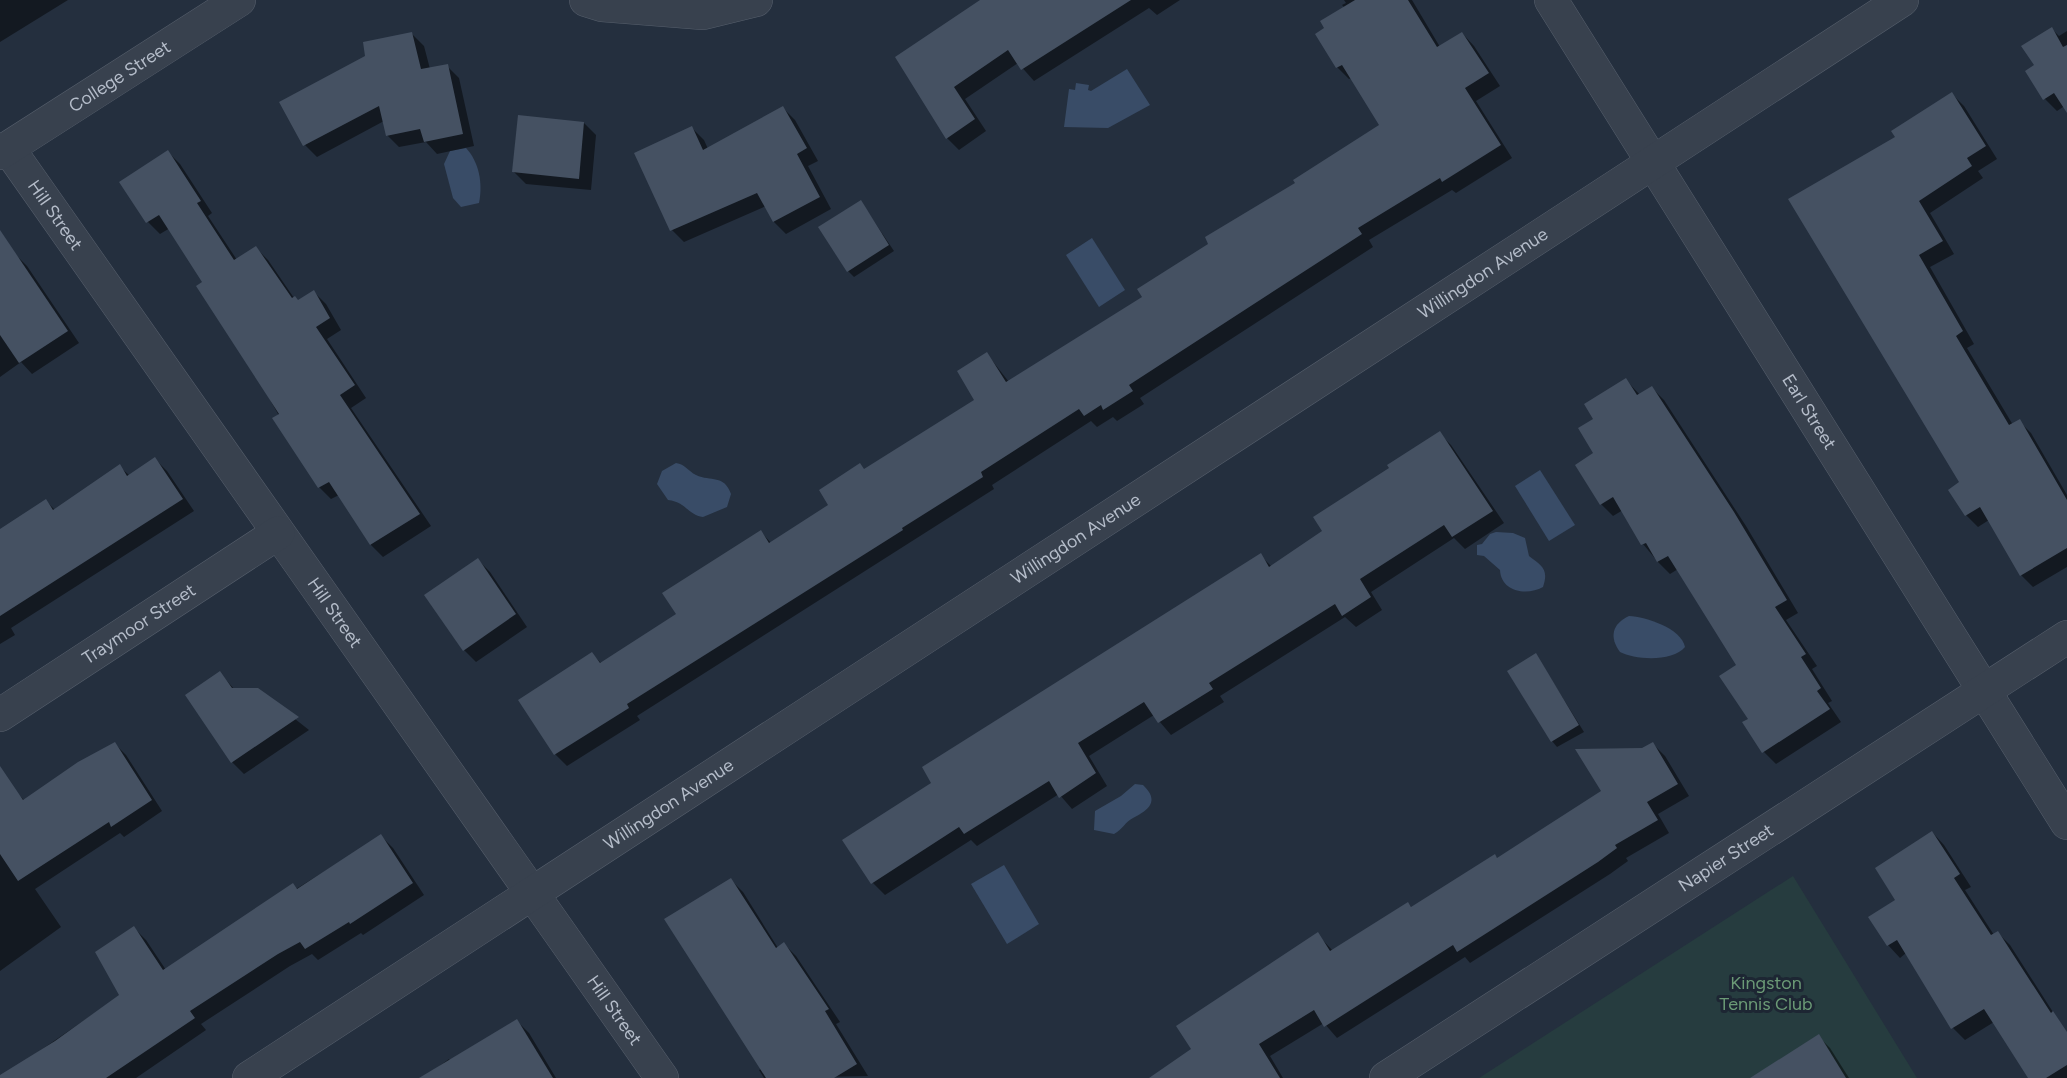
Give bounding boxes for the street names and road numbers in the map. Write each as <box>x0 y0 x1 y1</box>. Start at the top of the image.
street label: College Street <box>65 36 175 117</box>
street label: Hill Street <box>23 176 87 254</box>
street label: Willingdon Avenue <box>1414 223 1552 324</box>
street label: Earl Street <box>1777 370 1841 454</box>
street label: Willingdon Avenue <box>1007 488 1145 589</box>
street label: Hill Street <box>303 573 367 652</box>
street label: Traymoor Street <box>78 579 200 669</box>
street label: Willingdon Avenue <box>600 754 738 855</box>
street label: Napier Street <box>1674 819 1778 897</box>
street label: Hill Street <box>582 971 647 1050</box>

